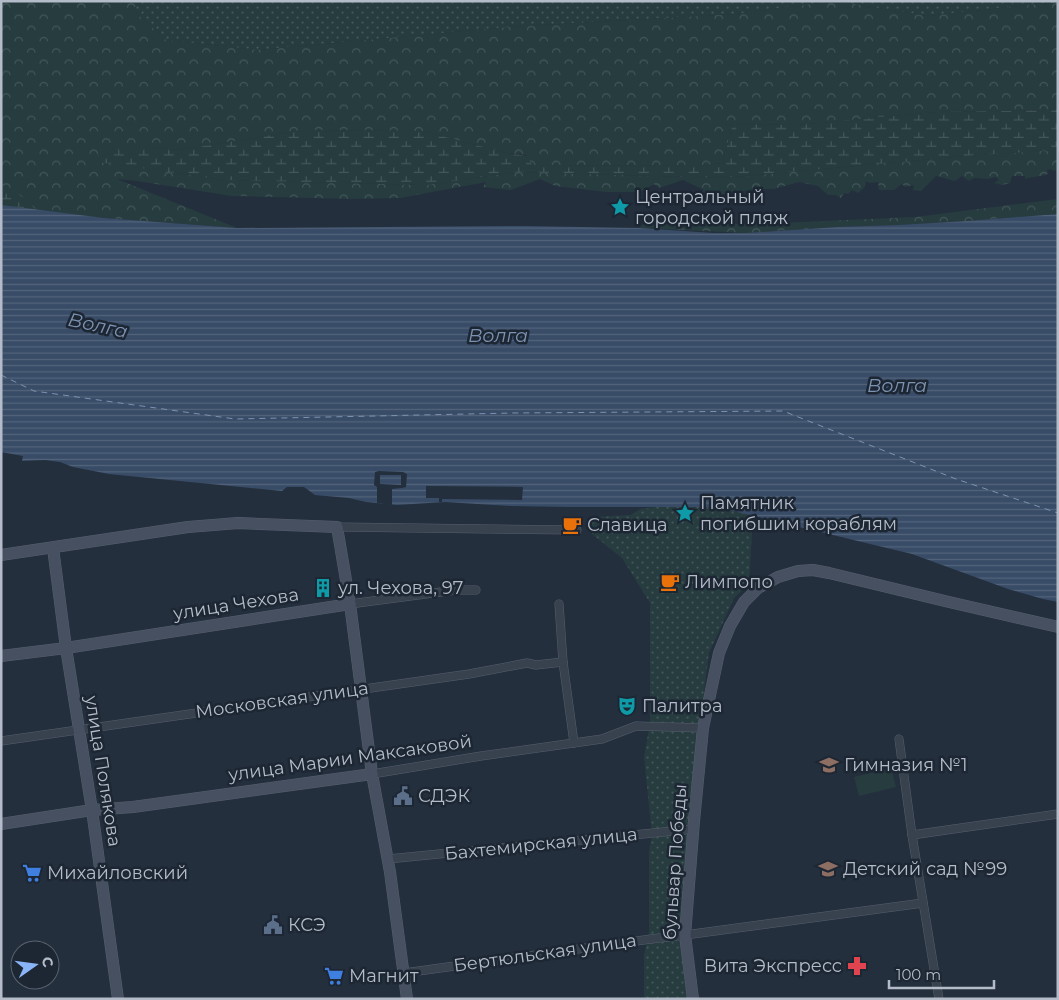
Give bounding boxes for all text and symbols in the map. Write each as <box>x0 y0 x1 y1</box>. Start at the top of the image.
place label: Центральный городской пляж <box>635 186 788 229</box>
place icon: Центральный городской пляж <box>609 196 631 218</box>
water label: Волга <box>66 308 130 343</box>
water label: Волга <box>468 324 528 347</box>
water label: Волга <box>867 374 927 397</box>
place label: Памятник погибшим кораблям <box>700 492 897 535</box>
place icon: Памятник погибшим кораблям <box>674 502 696 524</box>
cafe icon: Славица <box>561 514 583 536</box>
place label: Славица <box>587 514 667 536</box>
cafe icon: Лимпопо <box>659 571 681 593</box>
place label: Лимпопо <box>685 571 773 593</box>
building icon: ул. Чехова, 97 <box>312 577 334 599</box>
place label: ул. Чехова, 97 <box>337 577 463 599</box>
street label: улица Чехова <box>171 583 300 625</box>
street label: Московская улица <box>194 677 370 723</box>
street label: улица Полякова <box>80 693 126 848</box>
theatre icon: Палитра <box>616 695 638 717</box>
place label: Палитра <box>642 695 722 717</box>
street label: улица Марии Максаковой <box>226 730 473 786</box>
school or university icon: Гимназия №1 <box>818 754 840 776</box>
place label: Гимназия №1 <box>844 754 968 776</box>
street label: бульвар Победы <box>659 783 691 941</box>
public building icon: СДЭК <box>392 785 414 807</box>
place label: СДЭК <box>418 785 471 807</box>
street label: Бахтемирская улица <box>444 823 638 865</box>
school or university icon: Детский сад №99 <box>817 858 839 880</box>
place label: Детский сад №99 <box>843 858 1007 880</box>
supermarket icon: Михайловский <box>21 862 43 884</box>
place label: Михайловский <box>47 862 188 884</box>
public building icon: КСЭ <box>262 914 284 936</box>
place label: КСЭ <box>288 914 326 936</box>
street label: Бертюльская улица <box>452 929 638 977</box>
north arrow <box>10 940 60 990</box>
text: С <box>38 955 58 969</box>
place label: Вита Экспресс <box>704 955 842 977</box>
pharmacy icon: Вита Экспресс <box>846 955 868 977</box>
scale bar <box>889 958 994 990</box>
supermarket icon: Магнит <box>323 965 345 987</box>
place label: Магнит <box>349 965 419 987</box>
text: 100 m <box>896 965 941 984</box>

